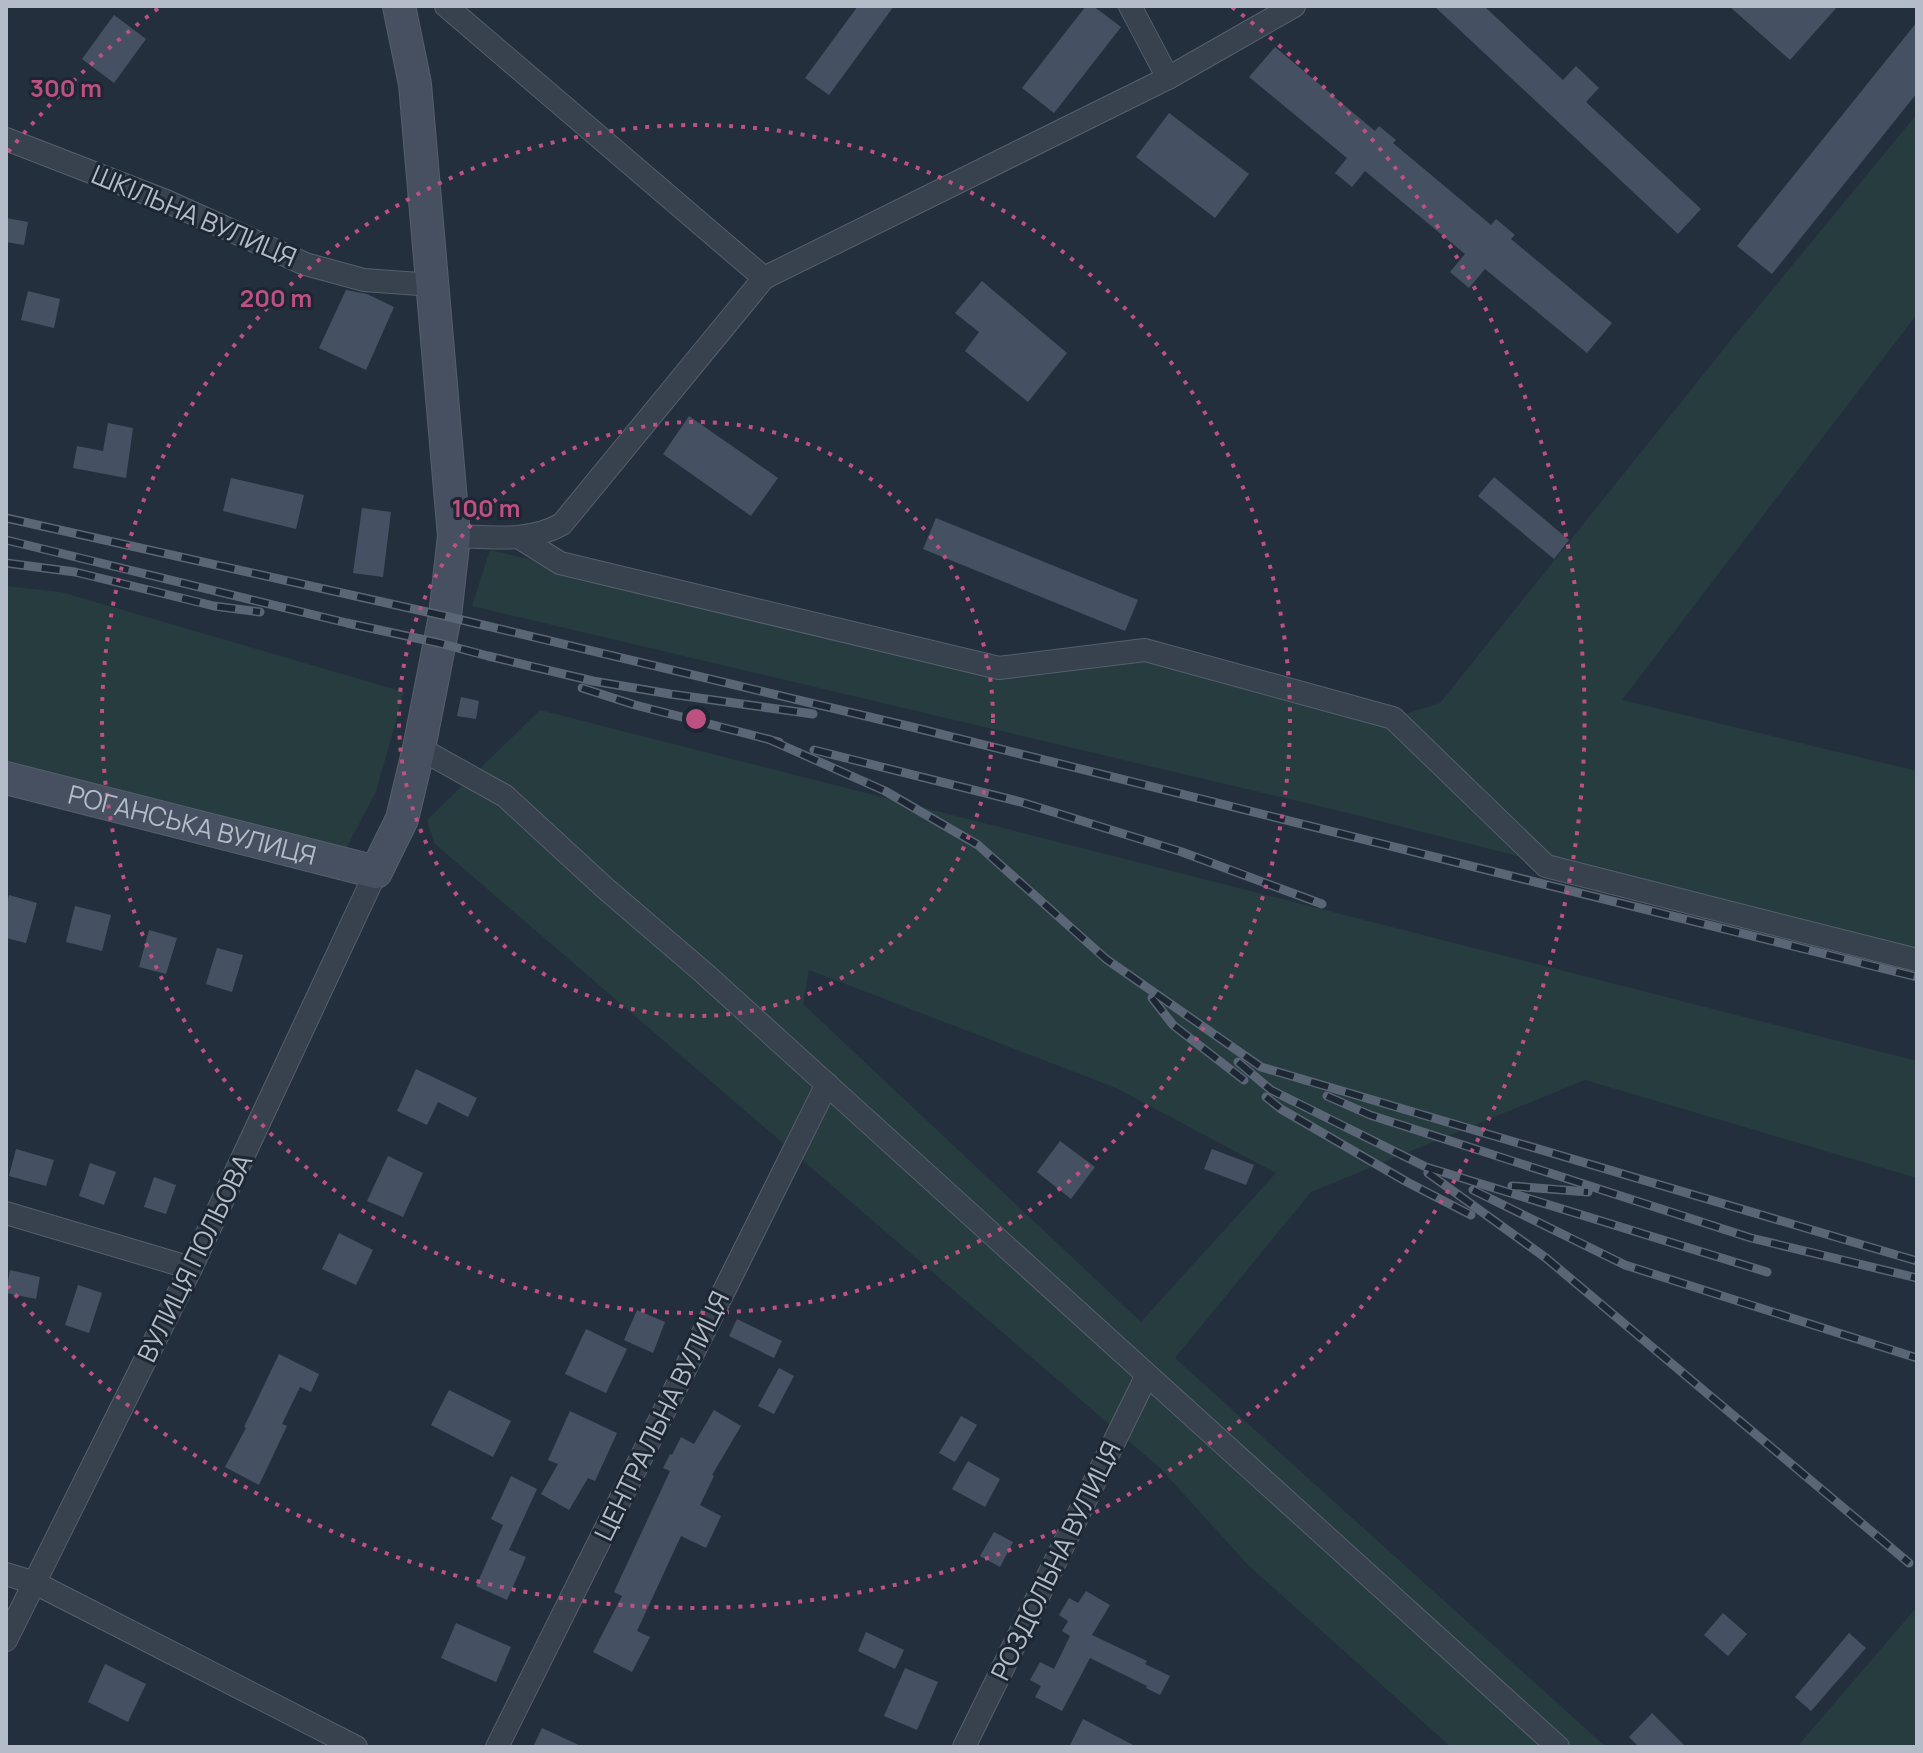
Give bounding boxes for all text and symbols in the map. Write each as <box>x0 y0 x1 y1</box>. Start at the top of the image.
text: 300 m <box>30 71 102 104</box>
street label: ШКІЛЬНА ВУЛИЦЯ <box>86 156 302 274</box>
text: 200 m <box>240 281 312 314</box>
text: 100 m <box>452 491 520 524</box>
centre of rings <box>682 705 710 733</box>
street label: РОГАНСЬКА ВУЛИЦЯ <box>65 776 320 873</box>
street label: ВУЛИЦЯ ПОЛЬОВА <box>128 1147 260 1368</box>
street label: ЦЕНТРАЛЬНА ВУЛИЦЯ <box>585 1285 737 1546</box>
street label: РОЗДОЛЬНА ВУЛИЦЯ <box>982 1435 1129 1686</box>

